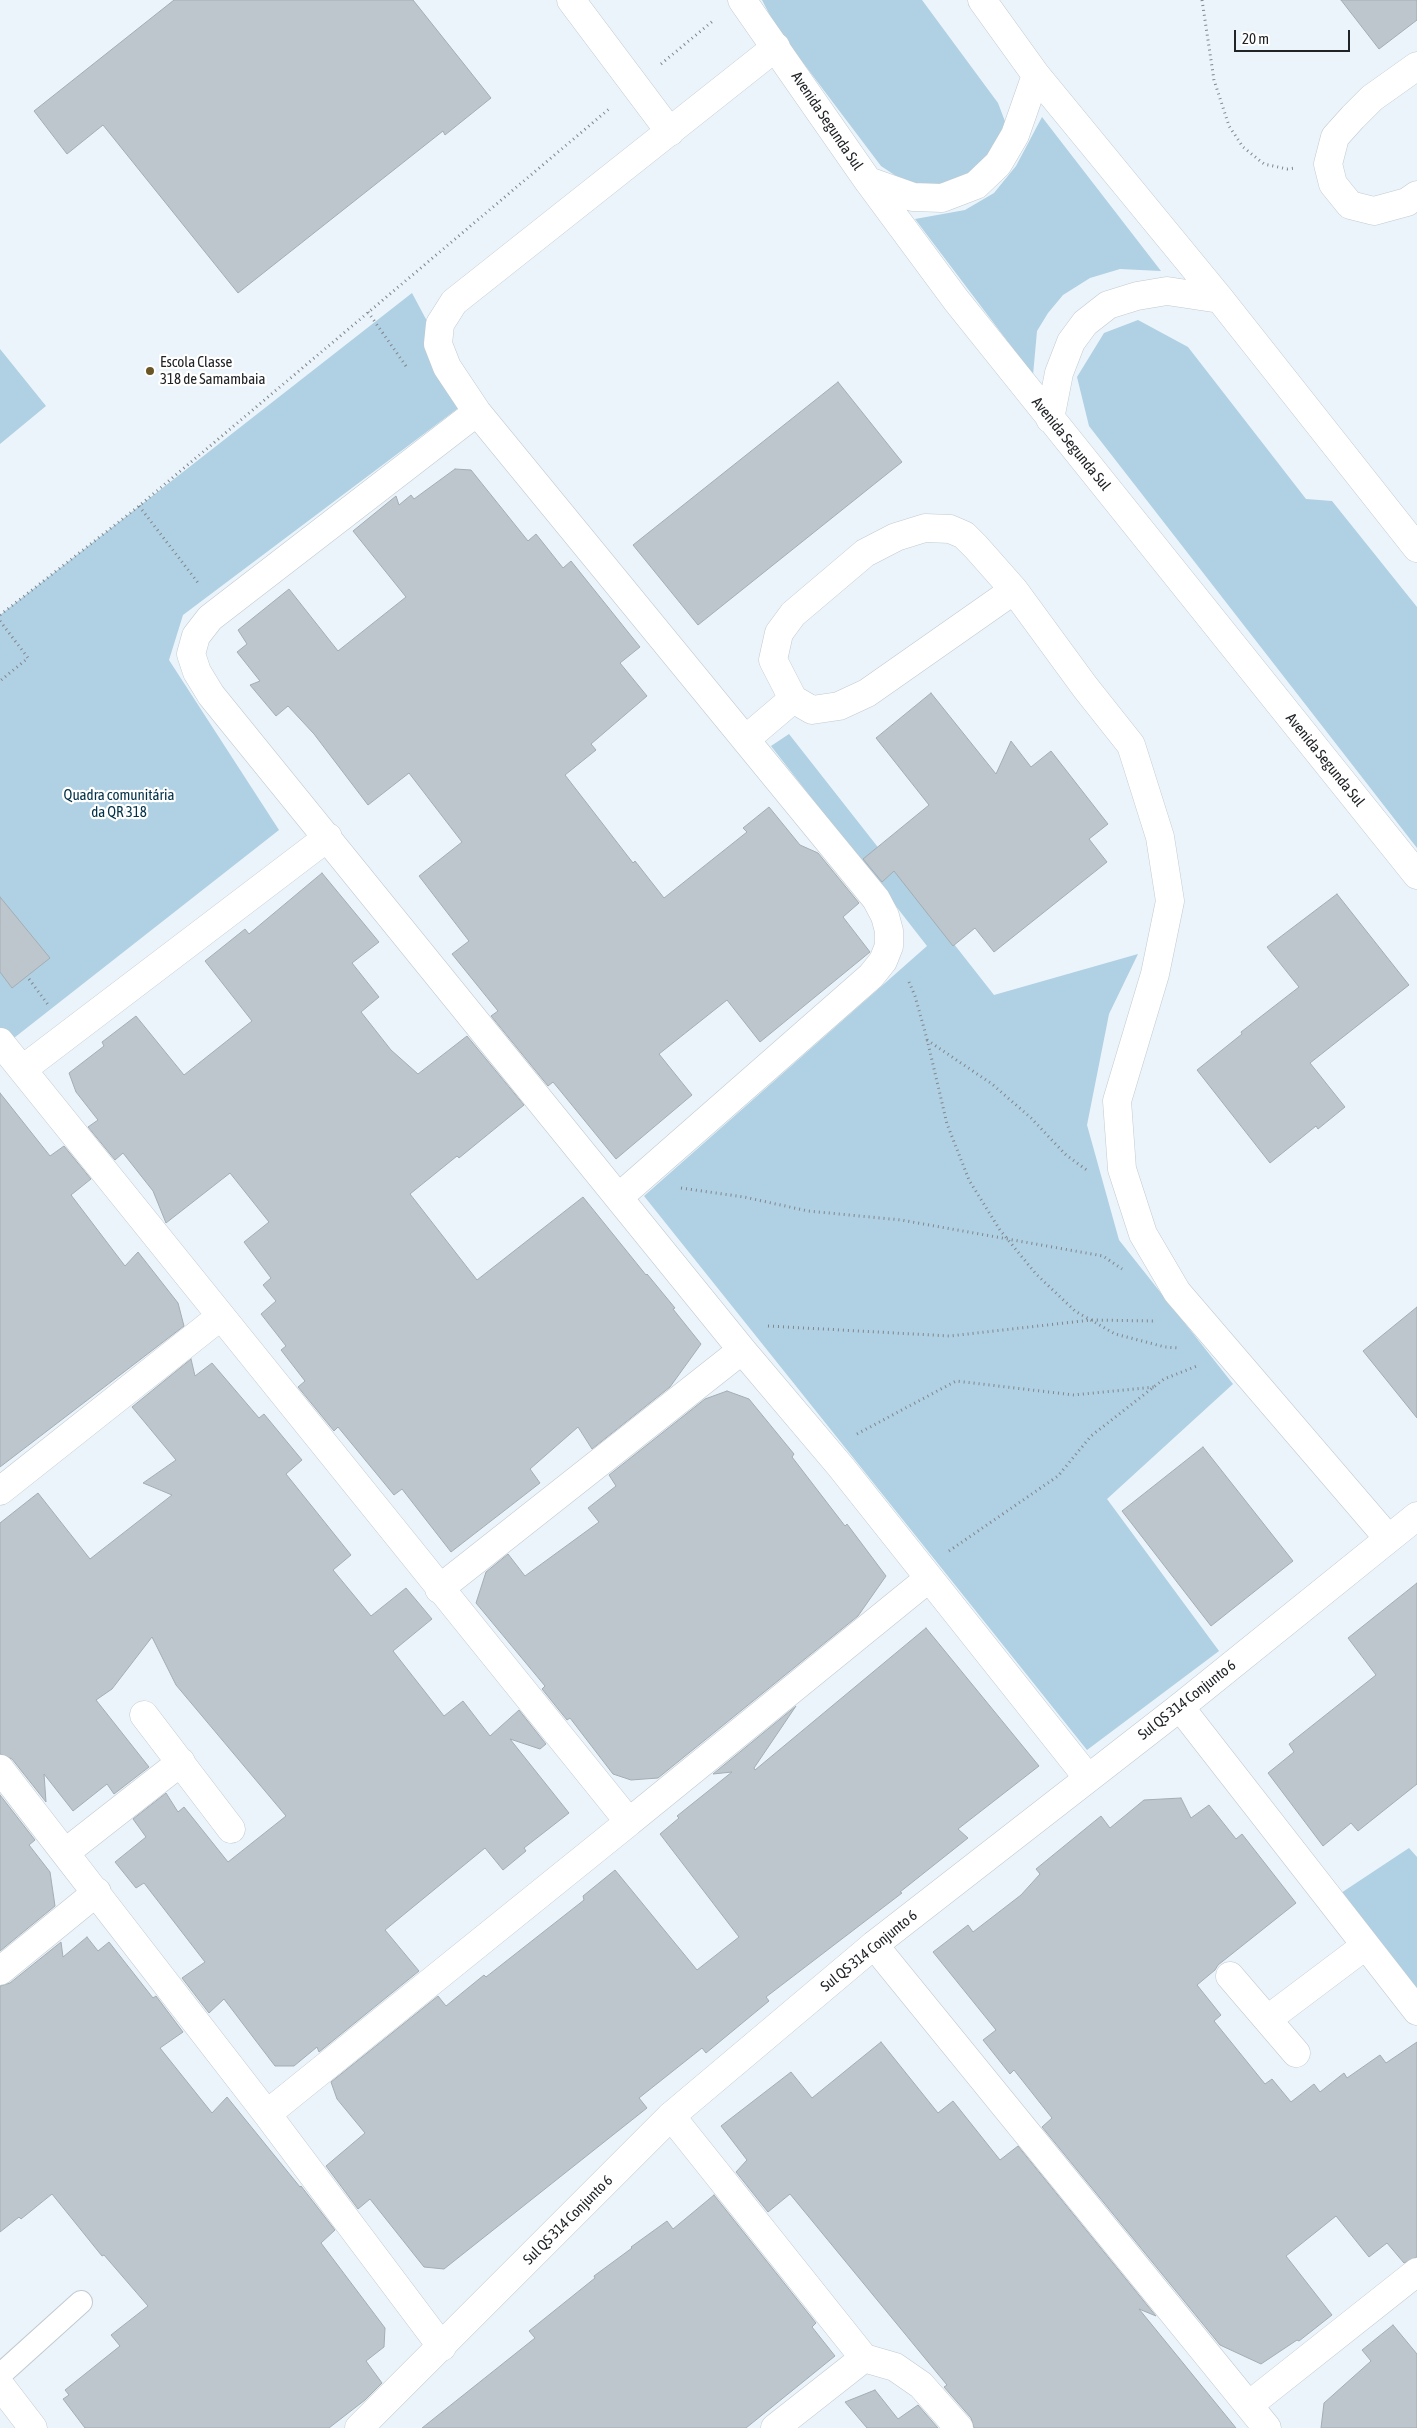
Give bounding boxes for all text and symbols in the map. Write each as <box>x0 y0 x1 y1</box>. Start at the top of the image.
scale bar <box>1237 20 1353 52</box>
text: 20 m <box>1242 30 1269 47</box>
street label: Avenida Segunda Sul <box>787 68 867 174</box>
place label: Escola Classe 318 de Samambaia <box>160 353 266 388</box>
marker: Escola Classe 318 de Samambaia <box>144 365 156 377</box>
street label: Avenida Segunda Sul <box>1028 394 1114 494</box>
street label: Avenida Segunda Sul <box>1282 710 1368 810</box>
park label: Quadra comunitária da QR 318 <box>64 786 174 821</box>
street label: Sul QS 314 Conjunto 6 <box>1134 1656 1240 1744</box>
street label: Sul QS 314 Conjunto 6 <box>817 1906 921 1996</box>
street label: Sul QS 314 Conjunto 6 <box>519 2171 617 2269</box>

